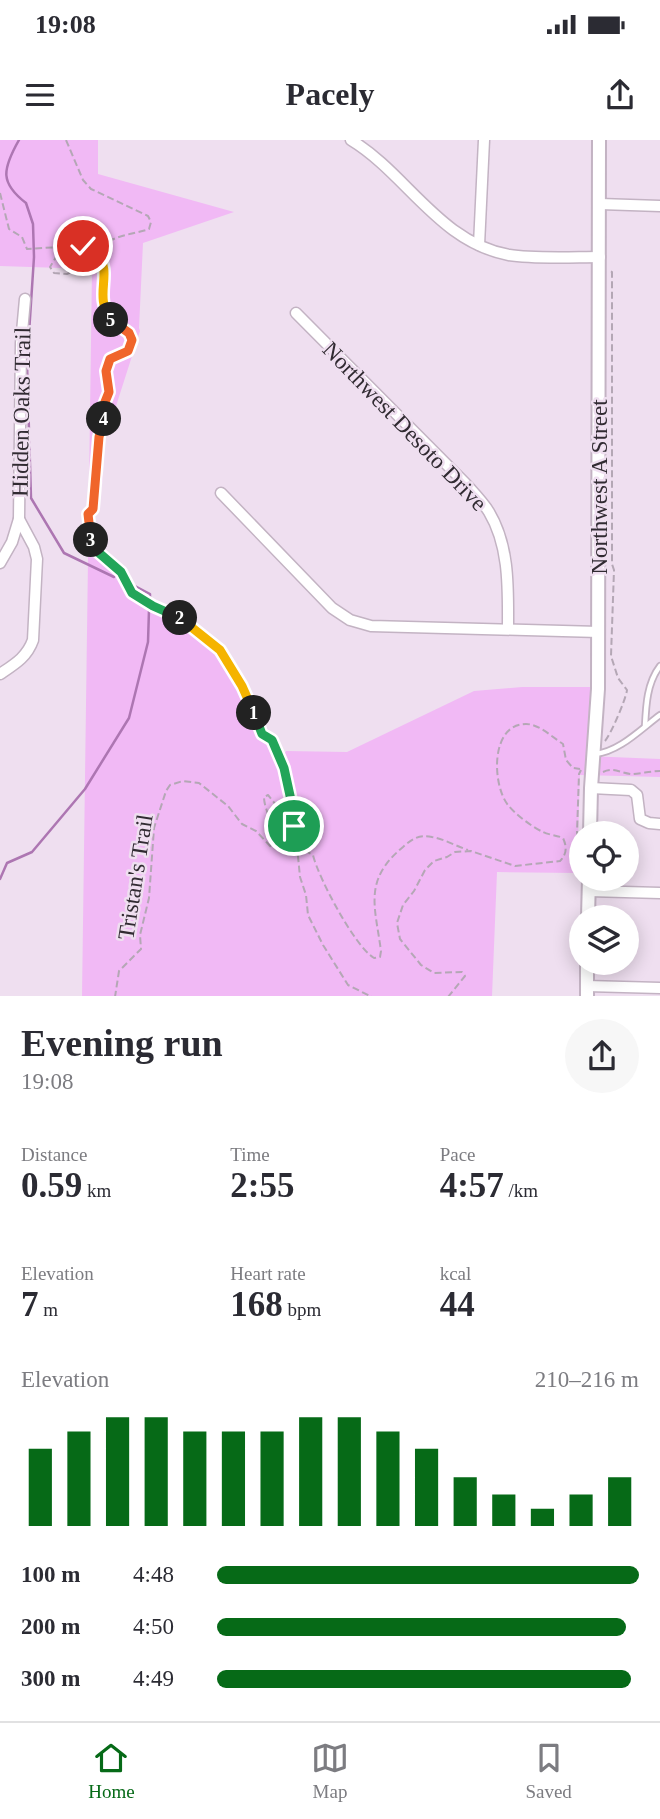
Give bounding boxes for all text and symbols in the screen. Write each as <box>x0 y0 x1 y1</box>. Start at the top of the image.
text: 19:08 <box>35 10 96 39</box>
icon: menu <box>21 76 59 114</box>
text: Pacely <box>286 76 374 112</box>
icon: share <box>601 76 639 114</box>
pin <box>53 216 113 276</box>
icon: check <box>64 227 102 265</box>
pin: 5 <box>94 302 128 338</box>
text: 5 <box>106 309 115 330</box>
street label: Hidden Oaks Trail <box>8 327 35 497</box>
street label: Northwest Desoto Drive <box>318 337 492 516</box>
street label: Northwest A Street <box>587 399 612 575</box>
pin: 4 <box>86 402 122 436</box>
text: 4 <box>99 408 108 429</box>
pin: 3 <box>74 522 108 558</box>
text: 3 <box>86 529 95 550</box>
pin: 2 <box>162 601 198 636</box>
text: 2 <box>175 607 184 628</box>
pin: 1 <box>236 696 272 730</box>
text: 1 <box>249 702 258 723</box>
pin <box>264 796 324 856</box>
icon: arrive <box>275 807 313 845</box>
street label: Tristan's Trail <box>113 813 158 942</box>
map controls <box>569 821 639 975</box>
button: locate <box>569 821 639 891</box>
button: layers <box>569 905 639 975</box>
button: share <box>565 1019 639 1093</box>
text: Evening run <box>21 1022 223 1064</box>
text: 19:08 <box>21 1069 73 1094</box>
text: Distance <box>21 1144 87 1165</box>
text: Time <box>230 1144 270 1165</box>
text: Pace <box>440 1144 476 1165</box>
text: 0.59 <box>21 1166 82 1205</box>
text: 2:55 <box>230 1166 294 1205</box>
text: 4:57 <box>440 1166 504 1205</box>
text: km <box>82 1180 111 1201</box>
text: /km <box>504 1180 538 1201</box>
text: Elevation <box>21 1263 94 1284</box>
text: Heart rate <box>230 1263 306 1284</box>
text: kcal <box>440 1263 471 1284</box>
text: 7 <box>21 1285 39 1324</box>
text: 168 <box>230 1285 283 1324</box>
text: 44 <box>440 1285 475 1324</box>
text: m <box>39 1299 58 1320</box>
text: bpm <box>283 1299 321 1320</box>
text: Elevation <box>21 1367 109 1392</box>
text: 210–216 m <box>535 1367 639 1392</box>
text: 100 m <box>21 1562 80 1587</box>
text: 4:48 <box>133 1562 174 1587</box>
text: 200 m <box>21 1614 80 1639</box>
text: 4:50 <box>133 1614 174 1639</box>
text: 300 m <box>21 1666 80 1691</box>
text: 4:49 <box>133 1666 174 1691</box>
tab: Home <box>88 1739 135 1803</box>
tab: Map <box>311 1739 349 1803</box>
tab: Saved <box>525 1739 572 1803</box>

